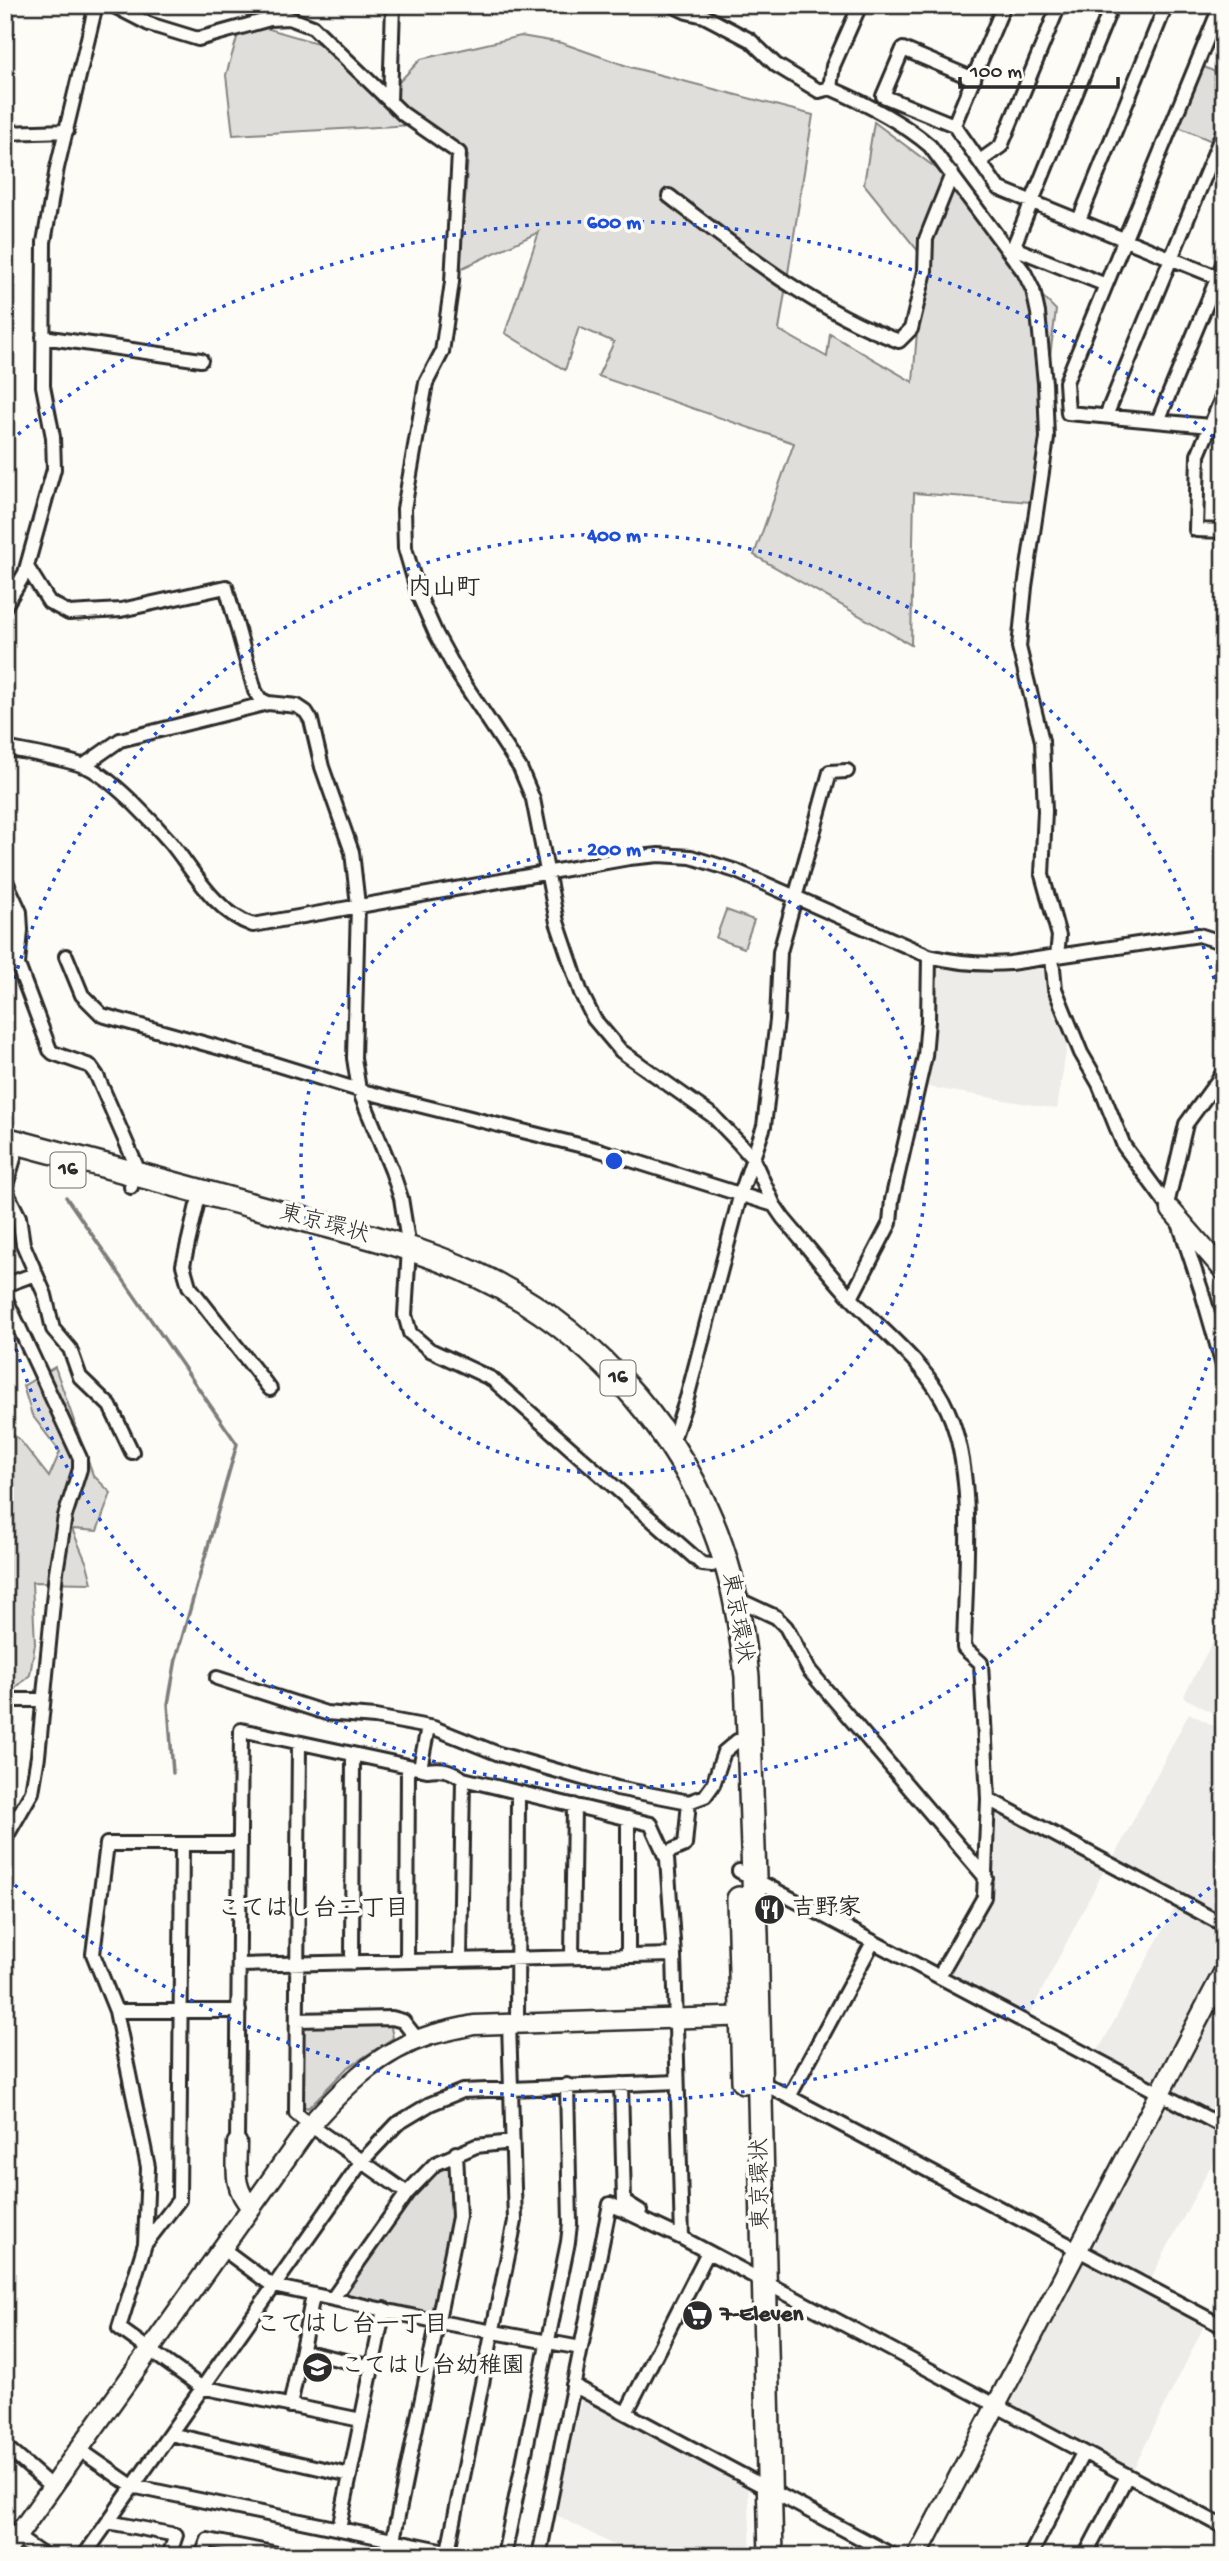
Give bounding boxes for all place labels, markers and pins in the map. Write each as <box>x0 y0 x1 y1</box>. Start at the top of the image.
centre of rings <box>602 1149 626 1173</box>
restaurant icon: 吉野家 <box>752 1892 786 1926</box>
place label: 吉野家 <box>792 1895 861 1923</box>
supermarket icon: 7-Eleven <box>680 2298 714 2332</box>
place label: 7-Eleven <box>719 2302 804 2329</box>
school or university icon: こてはし台幼稚園 <box>301 2350 335 2384</box>
place label: こてはし台幼稚園 <box>341 2352 525 2381</box>

